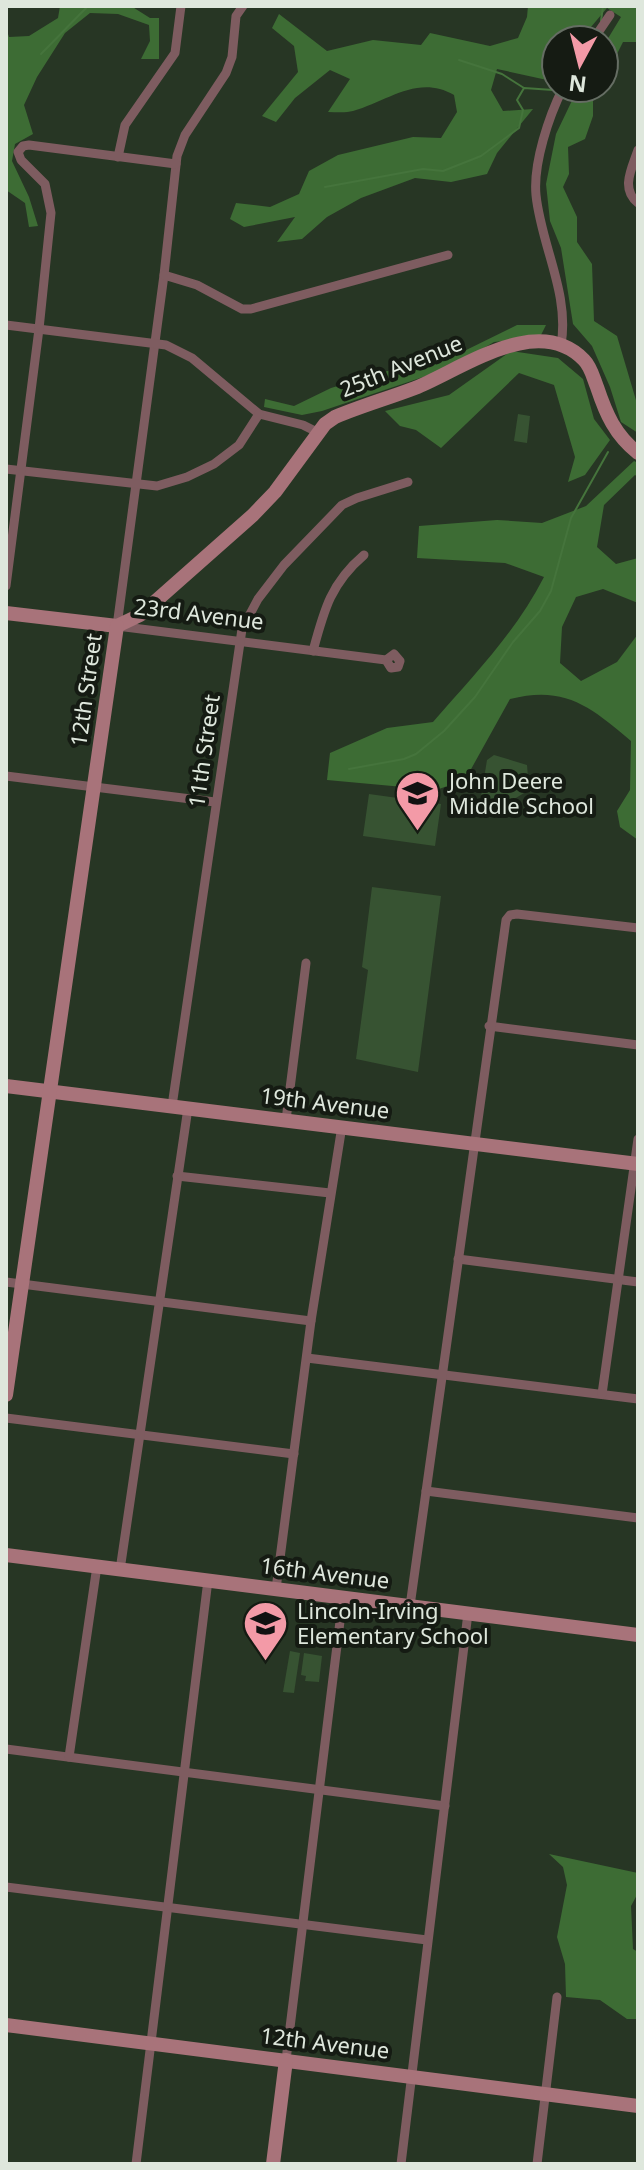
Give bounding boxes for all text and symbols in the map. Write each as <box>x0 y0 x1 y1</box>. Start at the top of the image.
north arrow <box>540 24 620 104</box>
text: N <box>567 69 588 101</box>
street label: 25th Avenue <box>335 327 466 403</box>
street label: 23rd Avenue <box>133 590 266 636</box>
street label: 12th Street <box>62 631 108 748</box>
street label: 11th Street <box>180 692 226 809</box>
place label: John Deere Middle School <box>447 765 594 820</box>
school or university icon: John Deere Middle School <box>394 770 442 833</box>
street label: 19th Avenue <box>259 1079 391 1125</box>
street label: 16th Avenue <box>259 1549 391 1595</box>
place label: Lincoln-Irving Elementary School <box>297 1595 489 1650</box>
school or university icon: Lincoln-Irving Elementary School <box>242 1600 290 1663</box>
street label: 12th Avenue <box>259 2019 391 2065</box>

